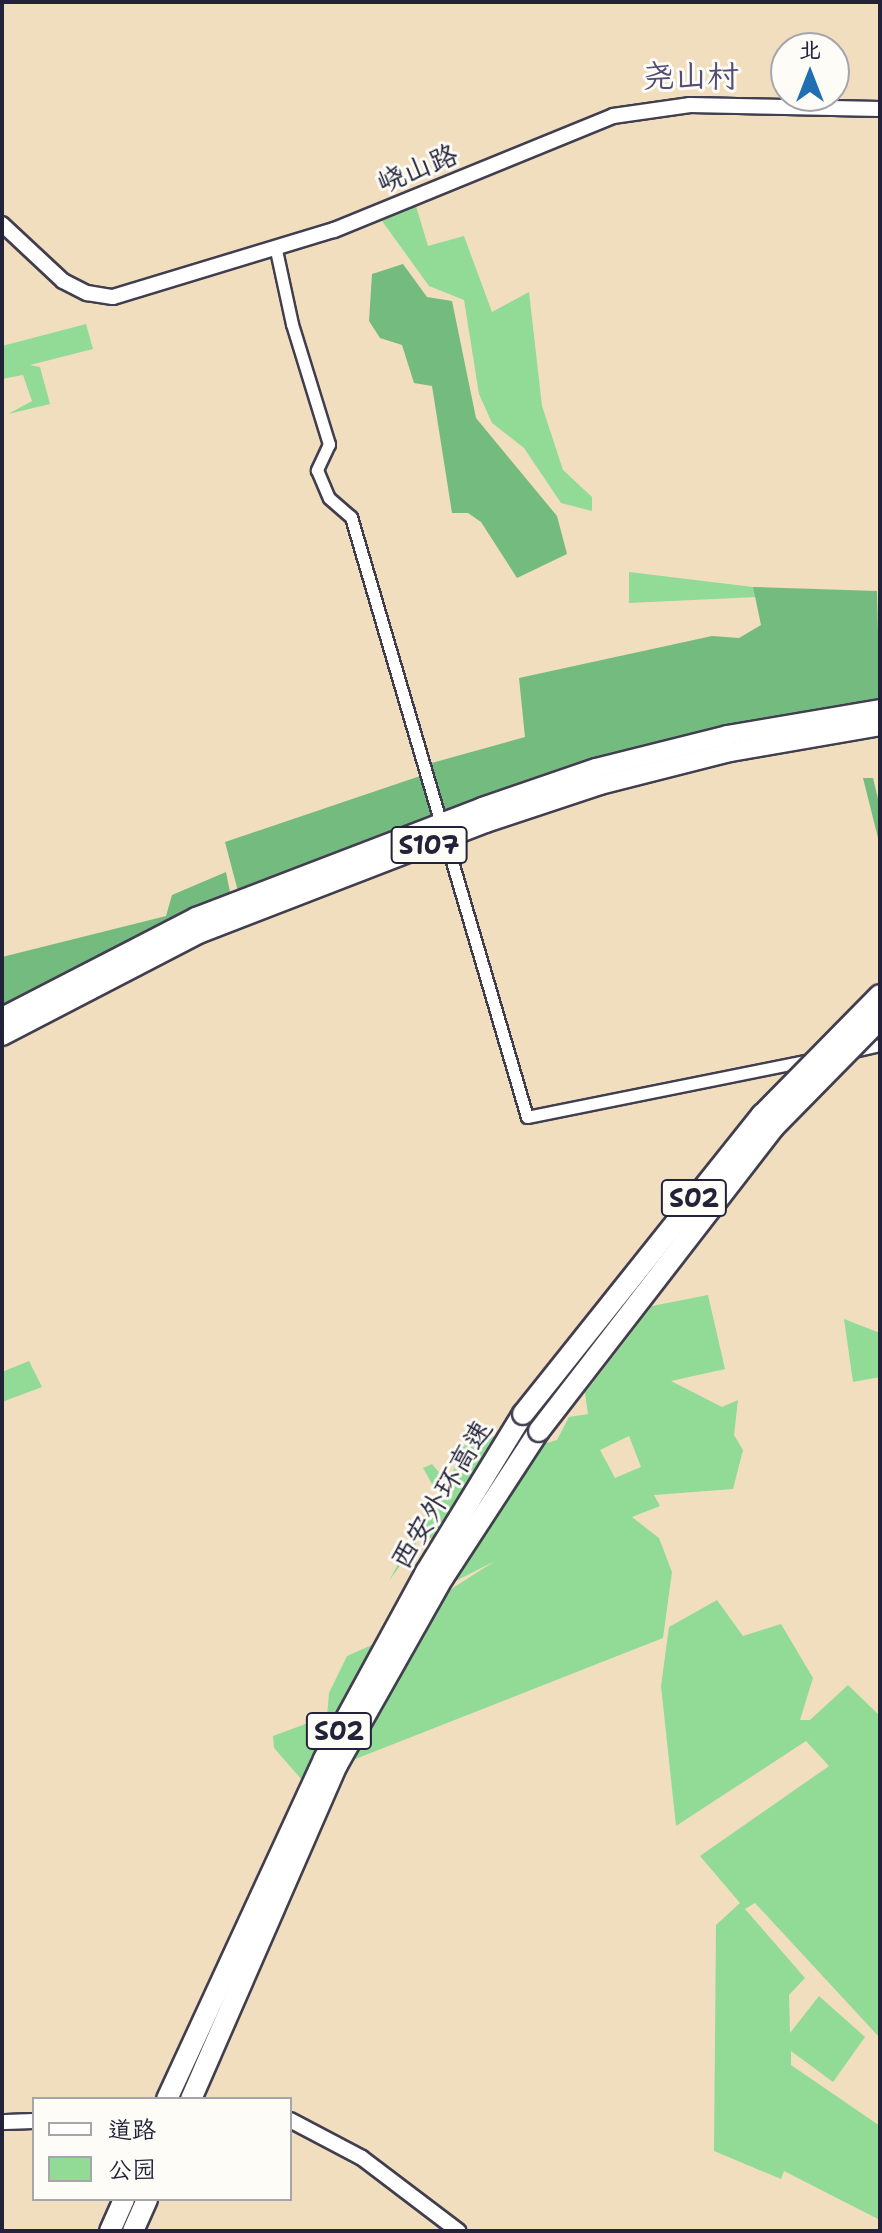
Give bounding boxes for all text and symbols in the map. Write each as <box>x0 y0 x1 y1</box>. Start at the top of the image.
north arrow <box>770 32 850 112</box>
text: 北 <box>799 35 821 64</box>
district label: 尧山村 <box>643 57 739 95</box>
street label: 峣山路 <box>372 137 462 199</box>
road number: S107 <box>389 823 469 867</box>
road number: S02 <box>660 1176 728 1220</box>
street label: 西安外环高速 <box>383 1413 499 1575</box>
road number: S02 <box>305 1709 373 1753</box>
legend <box>32 2097 292 2201</box>
text: 道路 <box>108 2114 156 2146</box>
text: 公园 <box>108 2154 156 2186</box>

